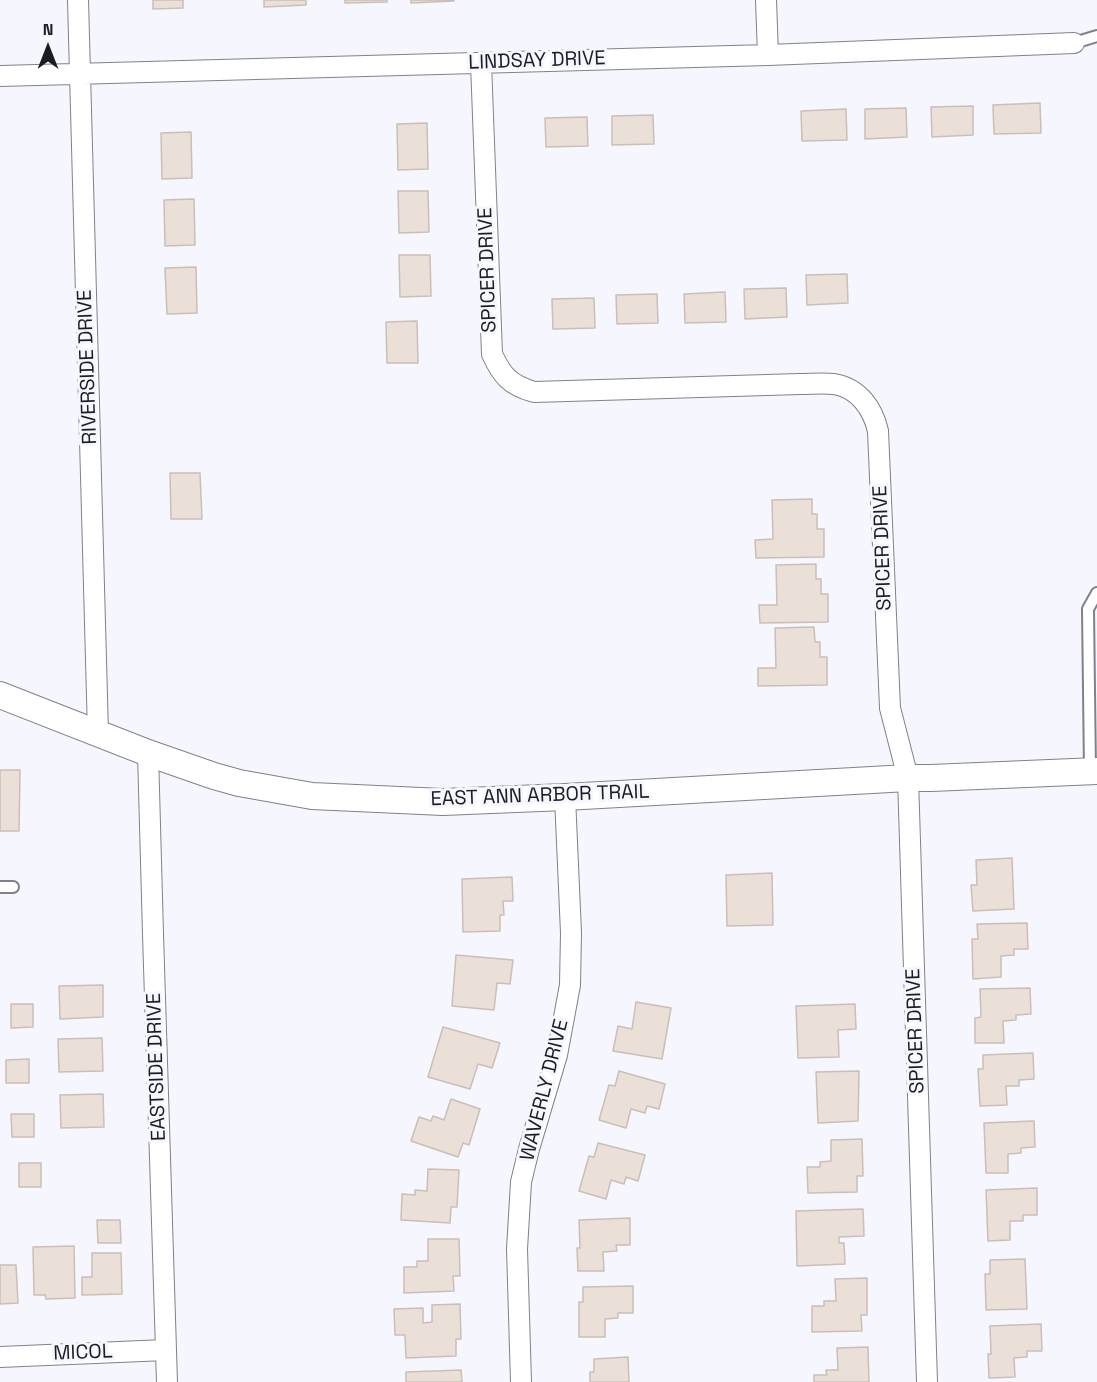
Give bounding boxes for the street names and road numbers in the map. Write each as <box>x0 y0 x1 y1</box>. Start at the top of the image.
street label: LINDSAY DRIVE <box>468 47 606 75</box>
street label: SPICER DRIVE <box>474 207 502 333</box>
street label: RIVERSIDE DRIVE <box>73 289 103 445</box>
street label: SPICER DRIVE <box>869 485 897 611</box>
street label: EAST ANN ARBOR TRAIL <box>430 780 650 812</box>
street label: SPICER DRIVE <box>902 968 930 1094</box>
street label: EASTSIDE DRIVE <box>142 993 172 1141</box>
street label: WAVERLY DRIVE <box>516 1017 574 1163</box>
street label: MICOL <box>53 1340 113 1366</box>

